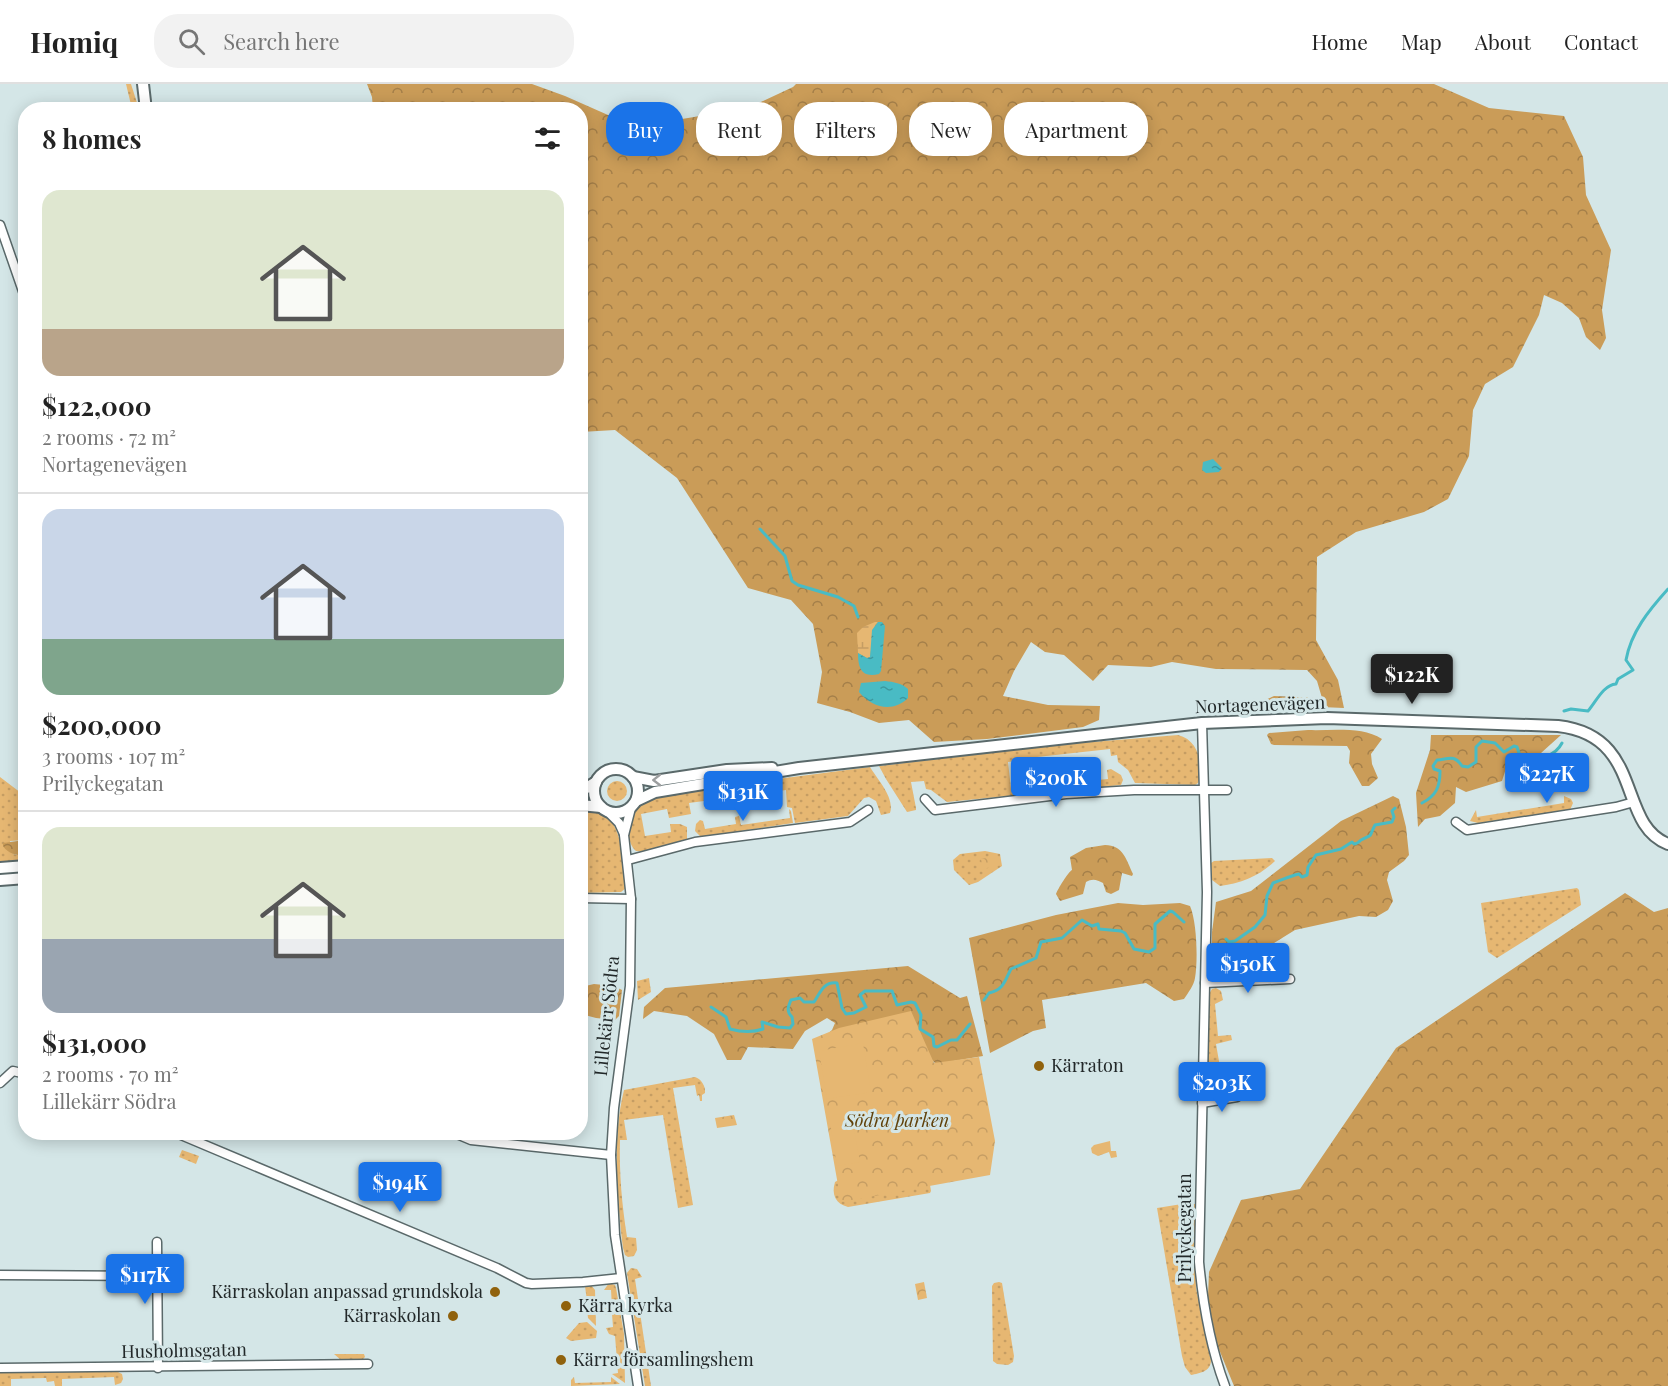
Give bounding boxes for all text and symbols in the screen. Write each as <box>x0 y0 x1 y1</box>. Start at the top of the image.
search box <box>154 14 574 68</box>
text: Homiq <box>30 23 118 60</box>
icon: search <box>175 25 208 58</box>
text: Search here <box>223 26 340 56</box>
text: Home <box>1312 27 1368 55</box>
text: Map <box>1401 27 1442 55</box>
text: About <box>1475 27 1531 55</box>
text: Contact <box>1564 27 1638 55</box>
chip: Buy <box>606 102 684 156</box>
chip: Rent <box>696 102 782 156</box>
chip: Filters <box>794 102 897 156</box>
chip: New <box>909 102 992 156</box>
chip: Apartment <box>1004 102 1148 156</box>
text: 8 homes <box>42 121 141 156</box>
icon: filters <box>531 122 564 155</box>
icon: home <box>249 229 357 337</box>
text: $122,000 <box>42 388 151 423</box>
text: 2 rooms · 72 m² <box>42 423 176 450</box>
text: Nortagenevägen <box>42 450 187 477</box>
icon: home <box>249 548 357 656</box>
pin: $122K <box>1370 654 1454 705</box>
text: $122K <box>1385 660 1439 687</box>
street label: Nortagenevägen <box>1194 690 1326 718</box>
text: $200,000 <box>42 707 161 742</box>
text: 3 rooms · 107 m² <box>42 742 185 769</box>
pin: $227K <box>1505 753 1589 804</box>
pin: $200K <box>1014 757 1098 808</box>
text: $227K <box>1519 759 1575 786</box>
text: $200K <box>1025 763 1087 790</box>
text: Prilyckegatan <box>42 769 164 796</box>
pin: $131K <box>701 771 785 822</box>
one-way arrow <box>653 774 662 786</box>
text: $131K <box>718 777 768 804</box>
icon: home <box>249 866 357 974</box>
pin: $150K <box>1206 943 1290 994</box>
text: $150K <box>1220 949 1276 976</box>
street label: Lillekärr Södra <box>588 954 624 1077</box>
text: $131,000 <box>42 1025 147 1060</box>
place label: Kärraton <box>1051 1053 1124 1077</box>
marker: Kärraton <box>1032 1059 1046 1073</box>
text: 2 rooms · 70 m² <box>42 1060 179 1087</box>
pin: $203K <box>1180 1062 1264 1113</box>
text: $203K <box>1193 1068 1251 1095</box>
text: Lillekärr Södra <box>42 1087 176 1114</box>
park label: Södra parken <box>844 1108 949 1132</box>
pin: $194K <box>358 1162 442 1213</box>
text: $194K <box>372 1168 428 1195</box>
street label: Prilyckegatan <box>1172 1173 1196 1283</box>
pin: $117K <box>103 1254 187 1305</box>
text: $117K <box>120 1260 170 1287</box>
place label: Kärraskolan anpassad grundskola <box>211 1279 483 1303</box>
marker: Kärraskolan anpassad grundskola <box>488 1285 502 1299</box>
place label: Kärra kyrka <box>578 1293 673 1317</box>
marker: Kärra kyrka <box>559 1299 573 1313</box>
place label: Kärraskolan <box>343 1303 441 1327</box>
marker: Kärraskolan <box>446 1309 460 1323</box>
street label: Husholmsgatan <box>121 1337 247 1363</box>
place label: Kärra församlingshem <box>573 1347 754 1371</box>
marker: Kärra församlingshem <box>554 1353 568 1367</box>

